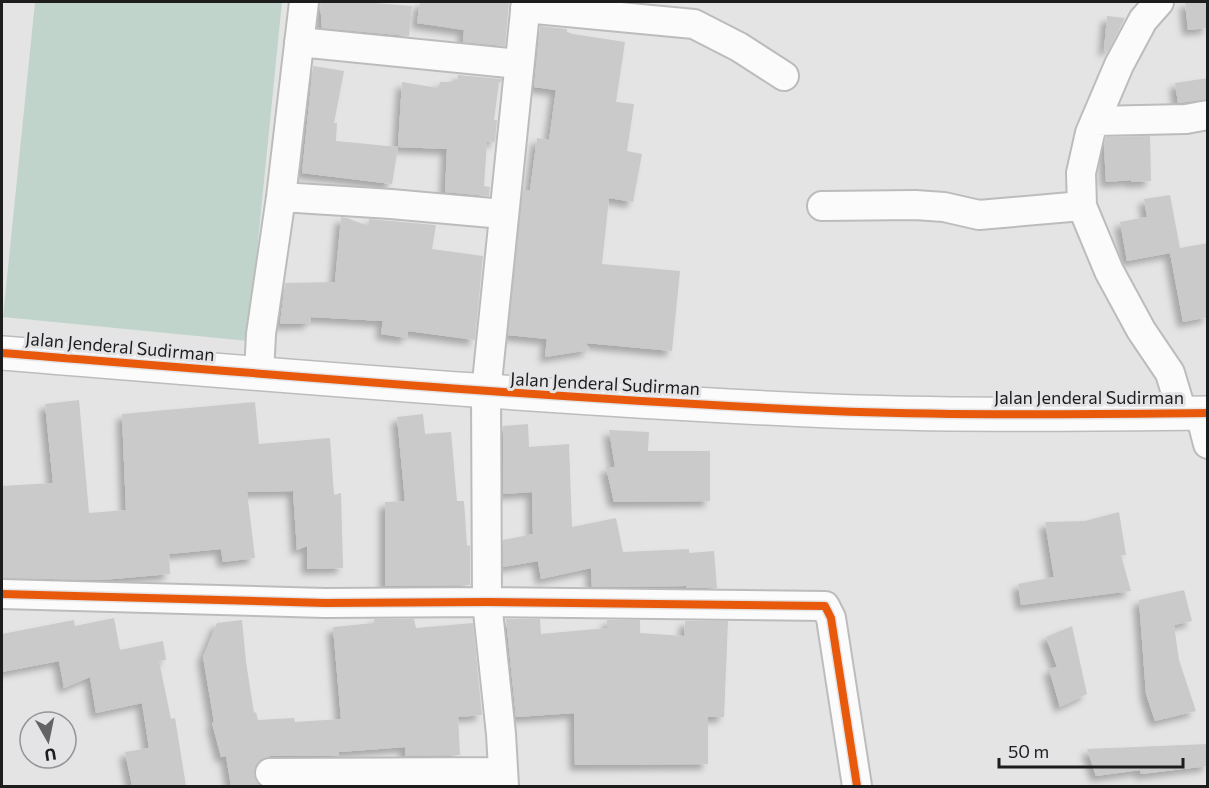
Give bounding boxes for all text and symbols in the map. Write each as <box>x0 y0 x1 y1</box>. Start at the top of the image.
street label: Jalan Jenderal Sudirman <box>24 327 216 365</box>
street label: Jalan Jenderal Sudirman <box>510 367 701 399</box>
street label: Jalan Jenderal Sudirman <box>994 386 1184 408</box>
north arrow <box>18 710 78 770</box>
scale bar <box>999 731 1184 769</box>
text: 50 m <box>1008 740 1049 762</box>
text: U <box>43 745 58 766</box>

